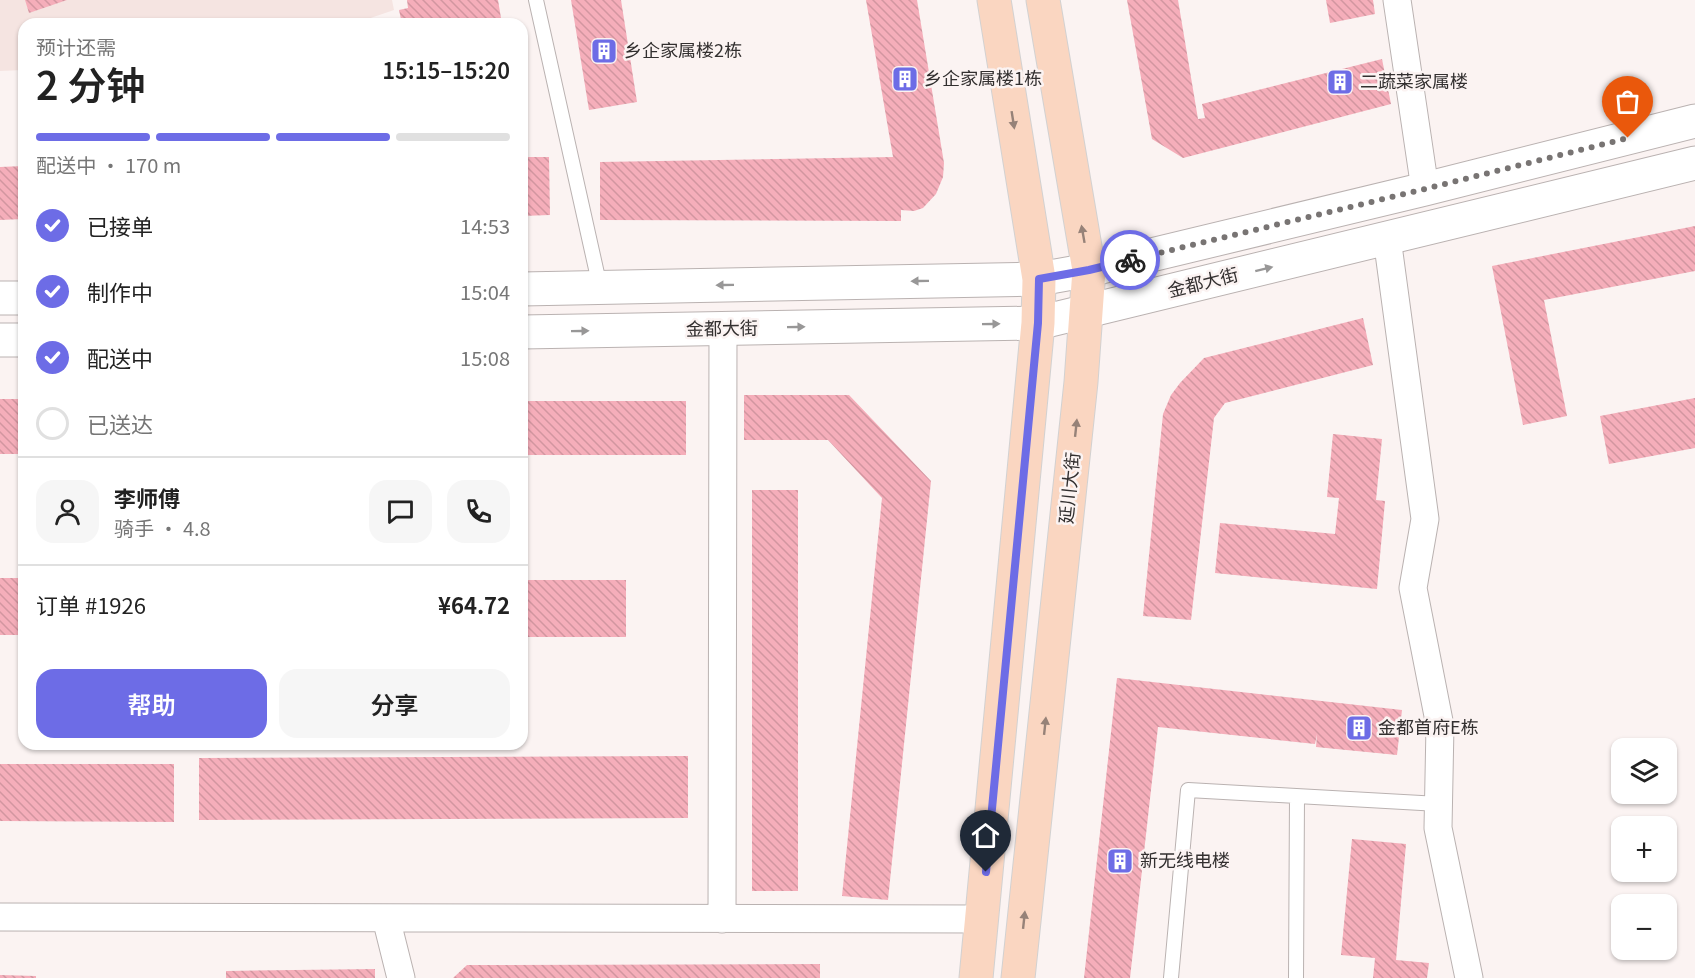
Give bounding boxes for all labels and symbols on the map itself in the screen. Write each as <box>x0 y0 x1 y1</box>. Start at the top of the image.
building icon: 乡企家属楼2栋 <box>589 36 619 66</box>
place label: 乡企家属楼2栋 <box>624 36 742 62</box>
building icon: 乡企家属楼1栋 <box>890 64 920 94</box>
place label: 乡企家属楼1栋 <box>924 64 1042 90</box>
building icon: 二蔬菜家属楼 <box>1325 67 1355 97</box>
place label: 二蔬菜家属楼 <box>1360 67 1468 93</box>
pin <box>1602 76 1653 138</box>
one-way arrow <box>1009 111 1018 130</box>
one-way arrow <box>1079 224 1088 243</box>
courier <box>1100 230 1160 290</box>
street label: 金都大街 <box>1164 260 1241 302</box>
one-way arrow <box>1255 263 1273 273</box>
one-way arrow <box>911 277 930 286</box>
one-way arrow <box>716 280 735 290</box>
street label: 金都大街 <box>686 313 758 341</box>
one-way arrow <box>982 319 1001 329</box>
one-way arrow <box>787 322 806 332</box>
one-way arrow <box>571 326 590 336</box>
one-way arrow <box>1071 418 1081 437</box>
street label: 延川大街 <box>1051 451 1085 525</box>
building icon: 金都首府E栋 <box>1344 713 1374 743</box>
place label: 金都首府E栋 <box>1378 713 1479 739</box>
one-way arrow <box>1040 716 1050 735</box>
pin <box>960 810 1011 872</box>
building icon: 新无线电楼 <box>1105 846 1135 876</box>
place label: 新无线电楼 <box>1140 846 1230 872</box>
one-way arrow <box>1019 910 1029 929</box>

